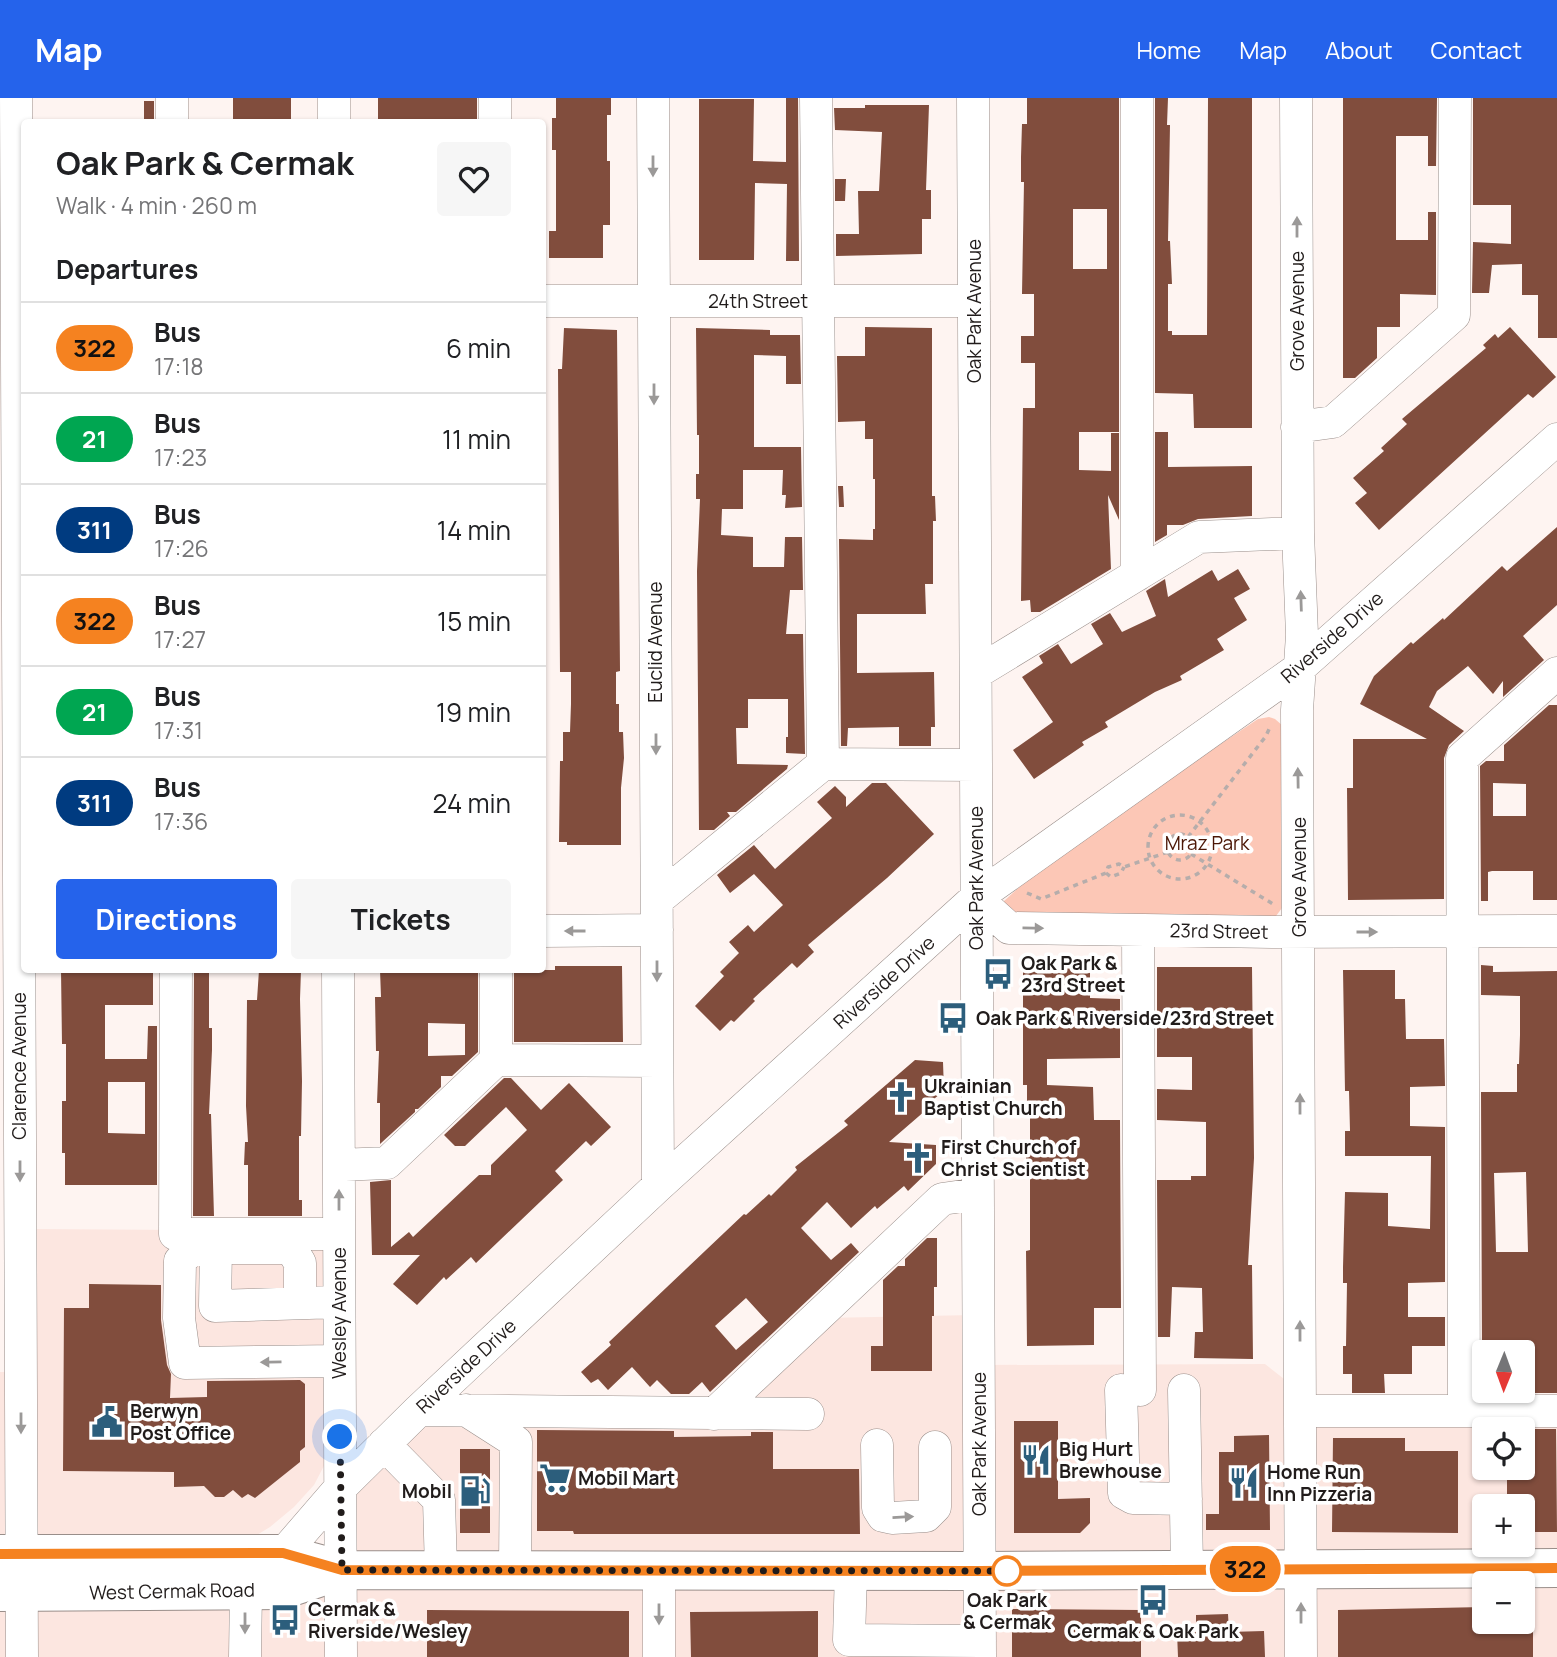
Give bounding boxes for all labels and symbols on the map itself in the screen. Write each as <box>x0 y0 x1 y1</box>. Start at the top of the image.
one-way arrow <box>647 155 659 177</box>
one-way arrow <box>1291 216 1303 238</box>
street label: Oak Park Avenue <box>961 239 987 383</box>
street label: Grove Avenue <box>1284 251 1310 371</box>
street label: 24th Street <box>708 288 808 314</box>
one-way arrow <box>648 383 660 405</box>
street label: Euclid Avenue <box>642 581 668 703</box>
street label: Riverside Drive <box>1275 585 1389 689</box>
one-way arrow <box>1295 590 1306 612</box>
one-way arrow <box>650 733 662 755</box>
one-way arrow <box>1292 767 1304 789</box>
street label: Oak Park Avenue <box>963 806 989 950</box>
street label: Grove Avenue <box>1286 817 1312 937</box>
park label: Mraz Park <box>1165 830 1250 856</box>
street label: 23rd Street <box>1169 917 1269 945</box>
one-way arrow <box>1022 922 1044 934</box>
one-way arrow <box>564 925 586 937</box>
one-way arrow <box>1357 926 1379 938</box>
street label: Riverside Drive <box>828 929 940 1035</box>
place label: Oak Park & 23rd Street <box>1021 950 1126 998</box>
bus stop icon: Oak Park & 23rd Street <box>981 957 1015 991</box>
one-way arrow <box>651 960 663 982</box>
street label: Clarence Avenue <box>6 992 32 1140</box>
bus stop icon: Oak Park & Riverside/23rd Street <box>936 1001 970 1035</box>
place label: Oak Park & Riverside/23rd Street <box>976 1005 1274 1031</box>
place label: Ukrainian Baptist Church <box>924 1073 1063 1121</box>
church icon: Ukrainian Baptist Church <box>884 1080 918 1114</box>
one-way arrow <box>1294 1092 1306 1114</box>
place label: First Church of Christ Scientist <box>941 1134 1086 1182</box>
church icon: First Church of Christ Scientist <box>901 1141 935 1175</box>
one-way arrow <box>14 1160 26 1182</box>
one-way arrow <box>333 1188 345 1210</box>
street label: Wesley Avenue <box>326 1247 352 1379</box>
street label: Riverside Drive <box>410 1313 522 1419</box>
one-way arrow <box>1294 1320 1306 1342</box>
north arrow <box>1472 1340 1535 1404</box>
one-way arrow <box>260 1356 282 1367</box>
street label: Oak Park Avenue <box>966 1372 992 1516</box>
place label: Berwyn Post Office <box>130 1398 231 1446</box>
public building icon: Berwyn Post Office <box>90 1405 124 1439</box>
one-way arrow <box>15 1412 27 1434</box>
your location <box>322 1419 357 1454</box>
place label: Big Hurt Brewhouse <box>1059 1436 1162 1484</box>
restaurant icon: Big Hurt Brewhouse <box>1019 1443 1053 1477</box>
place label: Home Run Inn Pizzeria <box>1267 1459 1372 1507</box>
supermarket icon: Mobil Mart <box>538 1461 572 1495</box>
place label: Mobil Mart <box>578 1465 675 1491</box>
restaurant icon: Home Run Inn Pizzeria <box>1227 1466 1261 1500</box>
fuel station icon: Mobil <box>458 1474 492 1508</box>
place label: Mobil <box>402 1478 452 1504</box>
one-way arrow <box>893 1512 915 1523</box>
line badge: 322 <box>1205 1546 1285 1592</box>
marker: Oak Park & Cermak <box>992 1556 1022 1586</box>
street label: West Cermak Road <box>89 1577 255 1605</box>
bus stop icon: Cermak & Oak Park <box>1136 1583 1170 1617</box>
place label: Oak Park & Cermak <box>963 1587 1052 1635</box>
place label: Cermak & Riverside/Wesley <box>308 1596 468 1644</box>
one-way arrow <box>1295 1602 1307 1624</box>
bus stop icon: Cermak & Riverside/Wesley <box>268 1603 302 1637</box>
one-way arrow <box>653 1603 665 1625</box>
one-way arrow <box>240 1613 251 1635</box>
place label: Cermak & Oak Park <box>1067 1618 1239 1644</box>

